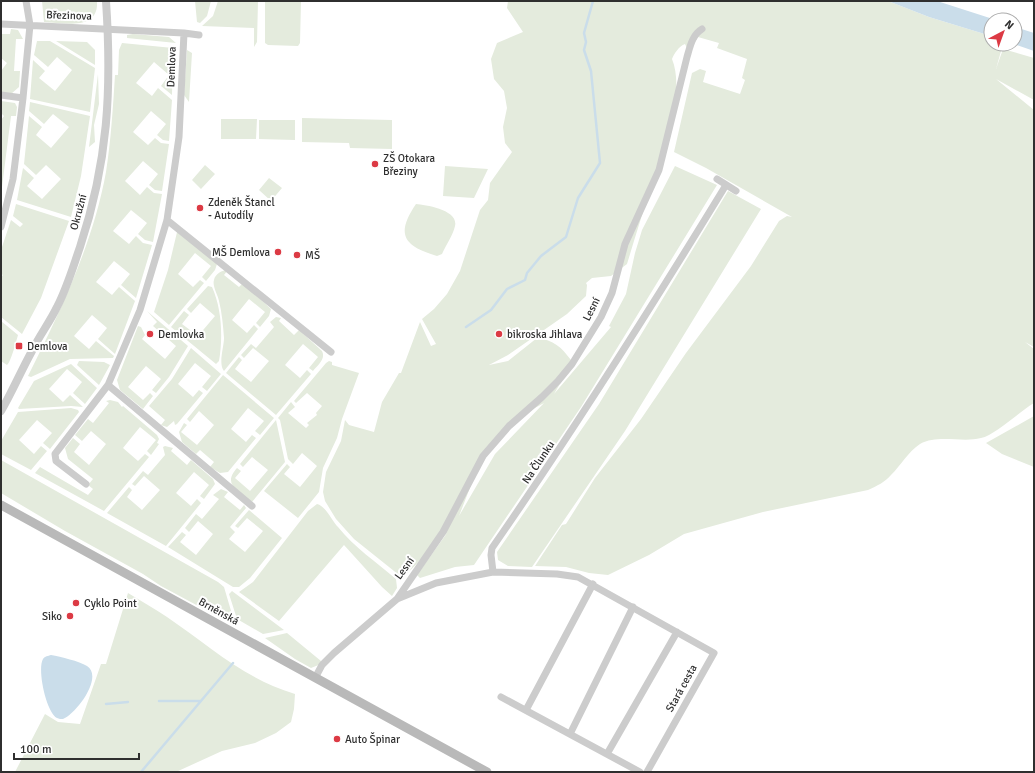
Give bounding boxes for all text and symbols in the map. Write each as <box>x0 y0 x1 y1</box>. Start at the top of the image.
street label: Březinova <box>46 8 93 23</box>
north arrow <box>983 12 1023 52</box>
text: N <box>1002 17 1016 32</box>
street label: Demlova <box>164 46 179 88</box>
place label: ZŠ Otokara Březiny <box>383 151 435 178</box>
marker: ZŠ Otokara Březiny <box>370 159 380 169</box>
street label: Okružní <box>67 193 90 232</box>
place label: Zdeněk Štancl - Autodíly <box>208 195 275 222</box>
marker: Zdeněk Štancl - Autodíly <box>195 203 205 213</box>
place label: MŠ Demlova <box>212 245 270 259</box>
marker: MŠ Demlova <box>273 247 283 257</box>
place label: MŠ <box>305 248 320 262</box>
marker: MŠ <box>292 250 302 260</box>
street label: Lesní <box>580 295 603 323</box>
place label: Demlovka <box>158 328 205 341</box>
place label: bikroska Jihlava <box>507 328 583 341</box>
marker: Demlovka <box>145 329 155 339</box>
marker: bikroska Jihlava <box>494 329 504 339</box>
place label: Demlova <box>27 340 68 353</box>
marker: Demlova <box>14 341 24 351</box>
street label: Na Člunku <box>519 438 557 486</box>
street label: Lesní <box>392 554 417 582</box>
street label: Brněnská <box>196 595 241 628</box>
place label: Cyklo Point <box>84 597 137 610</box>
marker: Cyklo Point <box>71 598 81 608</box>
place label: Siko <box>42 610 62 623</box>
marker: Siko <box>65 611 75 621</box>
street label: Stará cesta <box>663 662 700 714</box>
place label: Auto Špinar <box>345 732 400 746</box>
marker: Auto Špinar <box>332 734 342 744</box>
scale bar <box>14 735 139 761</box>
text: 100 m <box>20 742 52 757</box>

